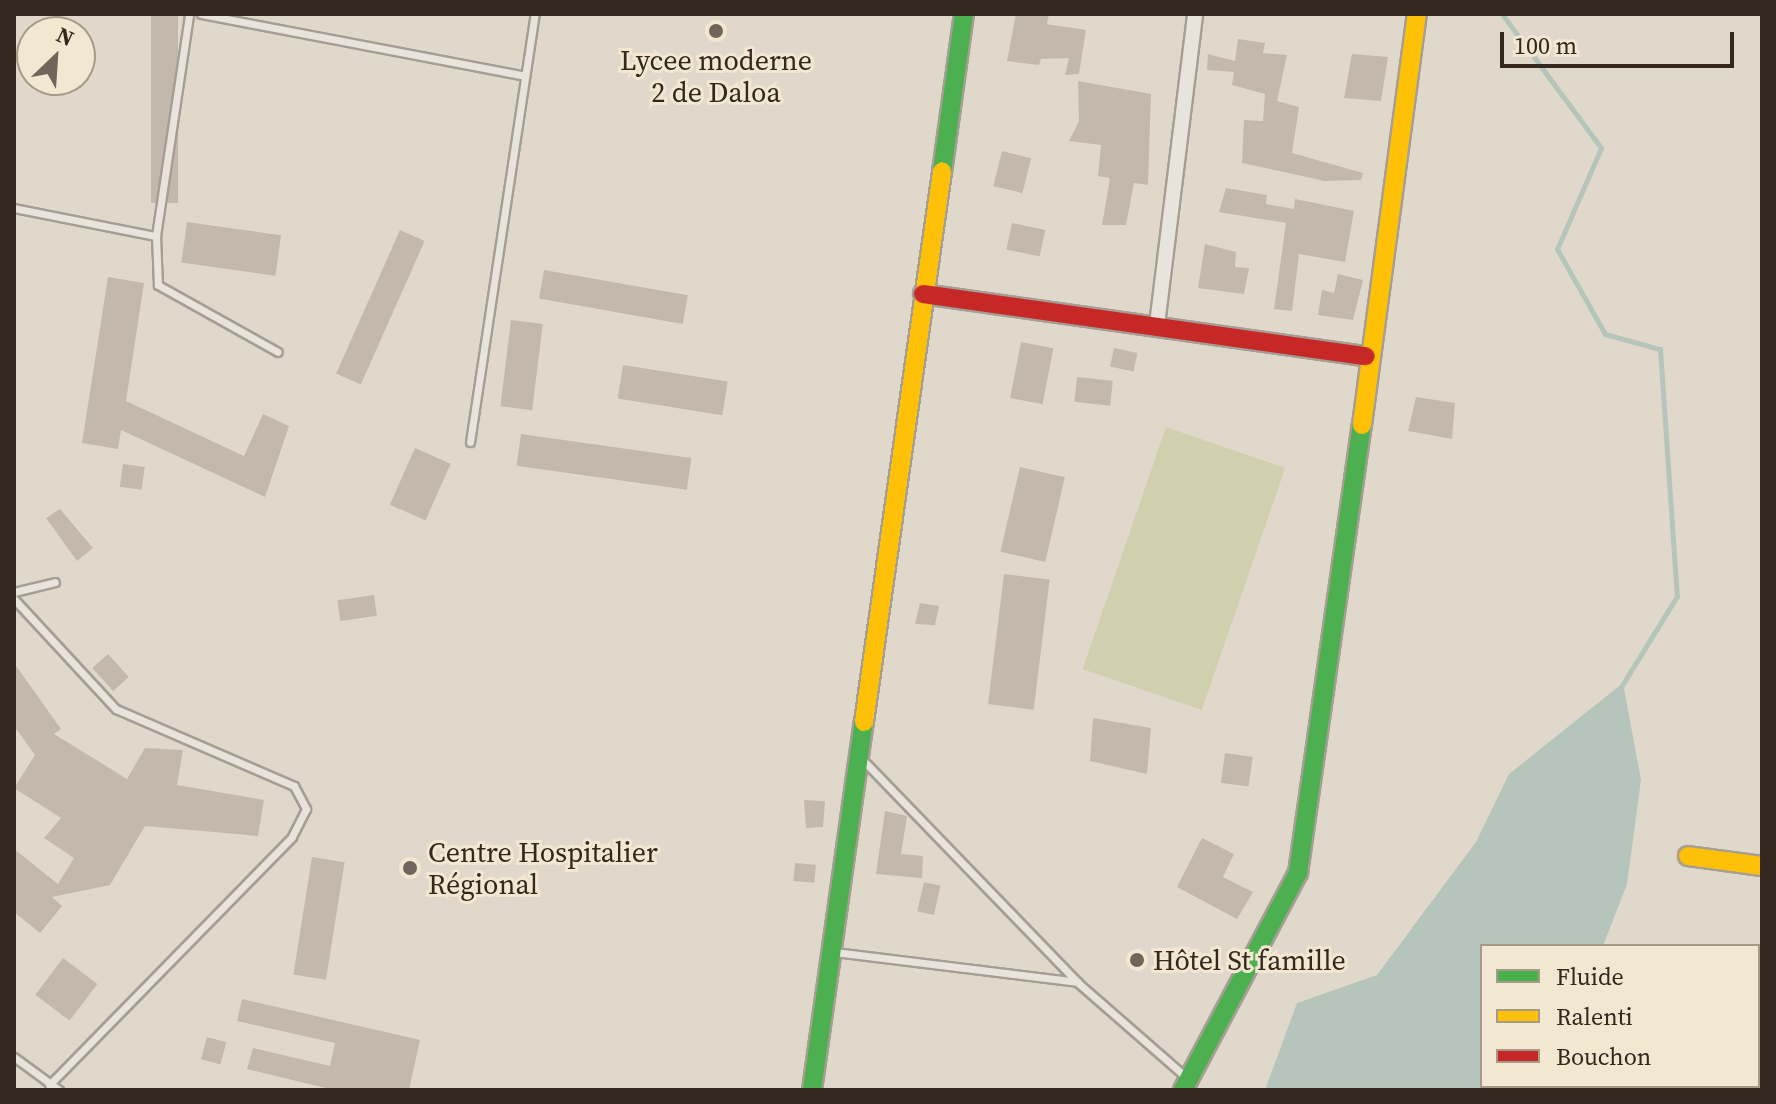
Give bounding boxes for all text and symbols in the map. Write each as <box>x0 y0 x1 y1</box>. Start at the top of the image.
north arrow <box>16 16 96 96</box>
scale bar <box>1504 16 1738 66</box>
text: N <box>52 19 79 53</box>
marker: Lycee moderne 2 de Daloa <box>707 22 725 40</box>
text: 100 m <box>1514 29 1577 62</box>
place label: Lycee moderne 2 de Daloa <box>620 43 812 109</box>
place label: Centre Hospitalier Régional <box>428 835 658 901</box>
marker: Centre Hospitalier Régional <box>399 857 421 879</box>
place label: Hôtel St famille <box>1153 943 1346 977</box>
legend <box>1480 944 1760 1088</box>
marker: Hôtel St famille <box>1128 951 1146 969</box>
text: Fluide <box>1556 960 1624 993</box>
text: Ralenti <box>1556 1000 1633 1033</box>
text: Bouchon <box>1556 1040 1651 1073</box>

